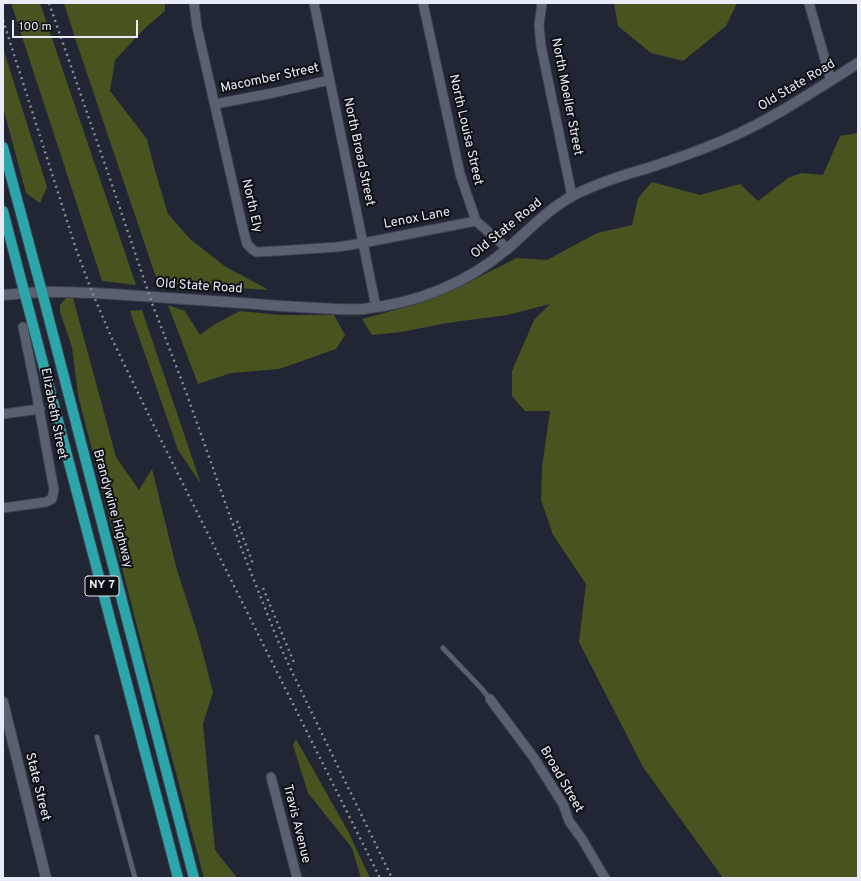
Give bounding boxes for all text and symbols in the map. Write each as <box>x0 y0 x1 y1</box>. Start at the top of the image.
scale bar <box>14 12 140 38</box>
text: 100 m <box>19 19 52 35</box>
street label: North Moeller Street <box>547 37 585 157</box>
street label: Old State Road <box>756 57 838 115</box>
street label: Macomber Street <box>219 61 321 97</box>
street label: North Louisa Street <box>445 73 485 187</box>
street label: North Broad Street <box>339 96 377 208</box>
street label: North Ely <box>237 178 265 234</box>
street label: Old State Road <box>468 195 546 263</box>
street label: Lenox Lane <box>382 205 452 233</box>
street label: Old State Road <box>155 276 243 298</box>
street label: Elizabeth Street <box>36 367 70 461</box>
street label: Brandywine Highway <box>89 448 135 570</box>
road number: NY 7 <box>85 576 119 596</box>
street label: Broad Street <box>536 744 586 816</box>
street label: State Street <box>21 751 53 823</box>
street label: Travis Avenue <box>279 783 313 865</box>

